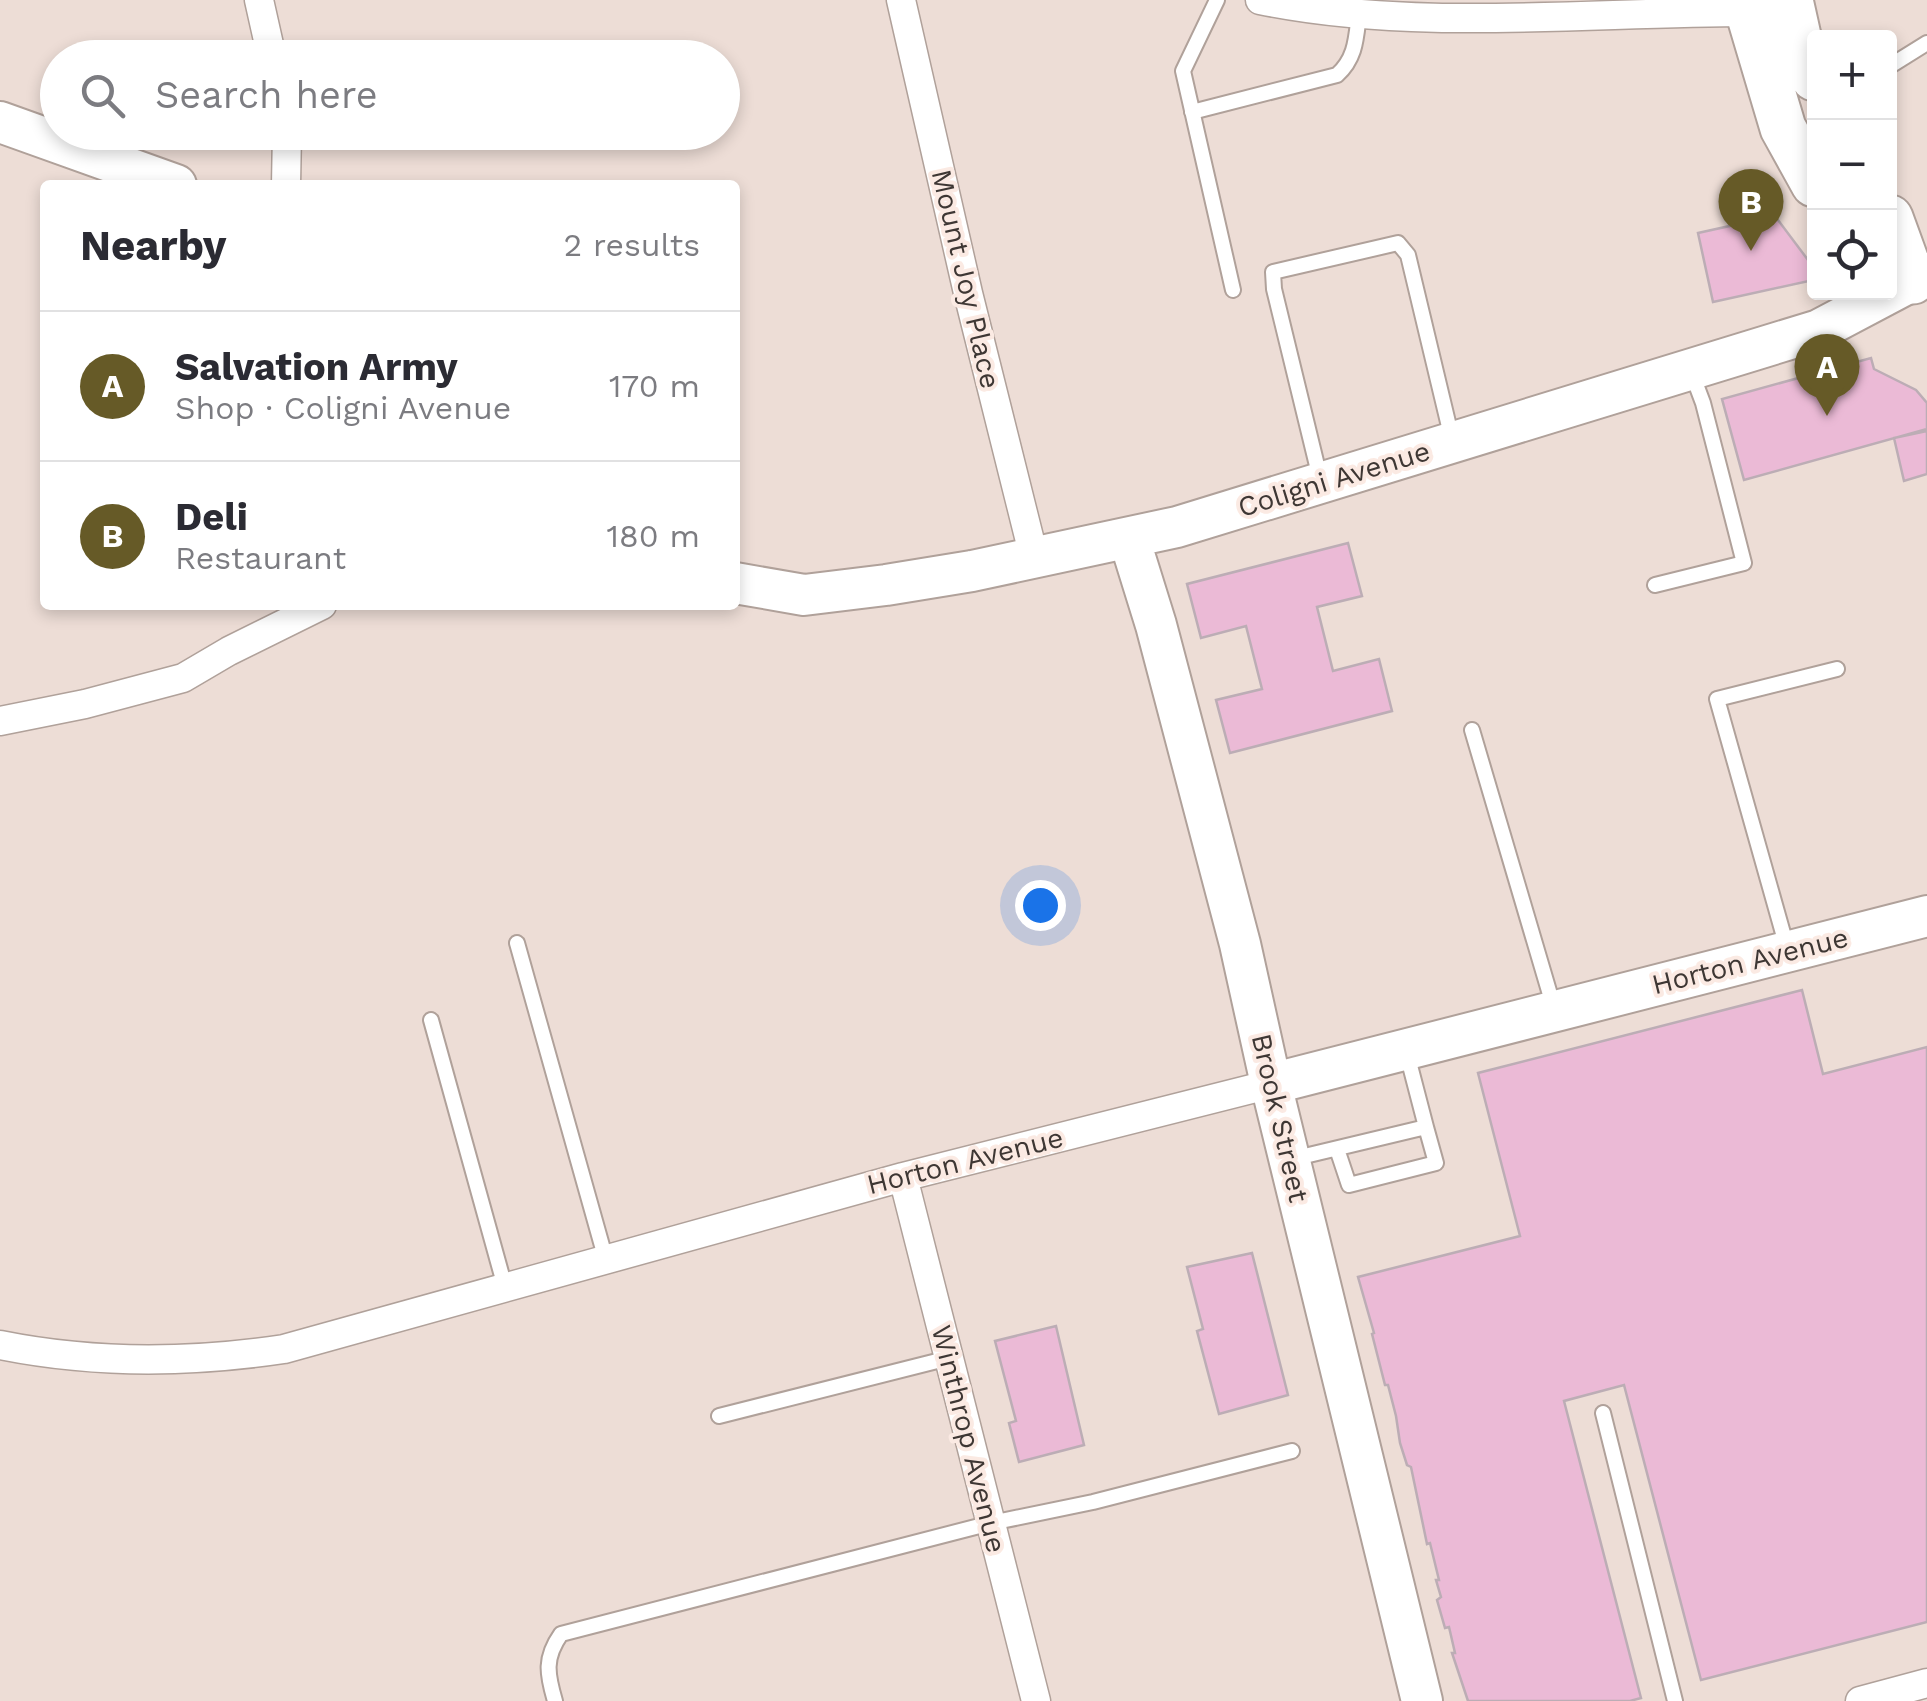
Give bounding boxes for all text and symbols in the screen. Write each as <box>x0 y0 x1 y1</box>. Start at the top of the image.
map controls <box>1807 30 1897 300</box>
button: + <box>1807 30 1897 120</box>
search box <box>40 40 740 150</box>
icon: search <box>75 68 130 123</box>
text: Search here <box>155 73 378 117</box>
button: − <box>1807 120 1897 210</box>
street label: Mount Joy Place <box>925 166 1007 392</box>
pin: B <box>1718 168 1784 251</box>
button: locate <box>1807 210 1897 300</box>
text: Nearby <box>80 221 227 270</box>
text: 2 results <box>563 226 700 264</box>
pin: A <box>1794 334 1860 416</box>
text: Salvation Army <box>175 345 458 389</box>
text: A <box>102 367 123 405</box>
text: 170 m <box>609 367 700 405</box>
text: Shop · Coligni Avenue <box>175 389 511 427</box>
street label: Coligni Avenue <box>1234 434 1434 524</box>
text: Deli <box>175 495 248 539</box>
text: B <box>102 517 123 555</box>
text: 180 m <box>606 517 700 555</box>
text: Restaurant <box>175 539 346 577</box>
your location <box>1015 880 1066 931</box>
street label: Horton Avenue <box>1648 921 1852 1001</box>
street label: Brook Street <box>1245 1031 1315 1206</box>
street label: Horton Avenue <box>863 1121 1067 1201</box>
street label: Winthrop Avenue <box>925 1322 1013 1556</box>

